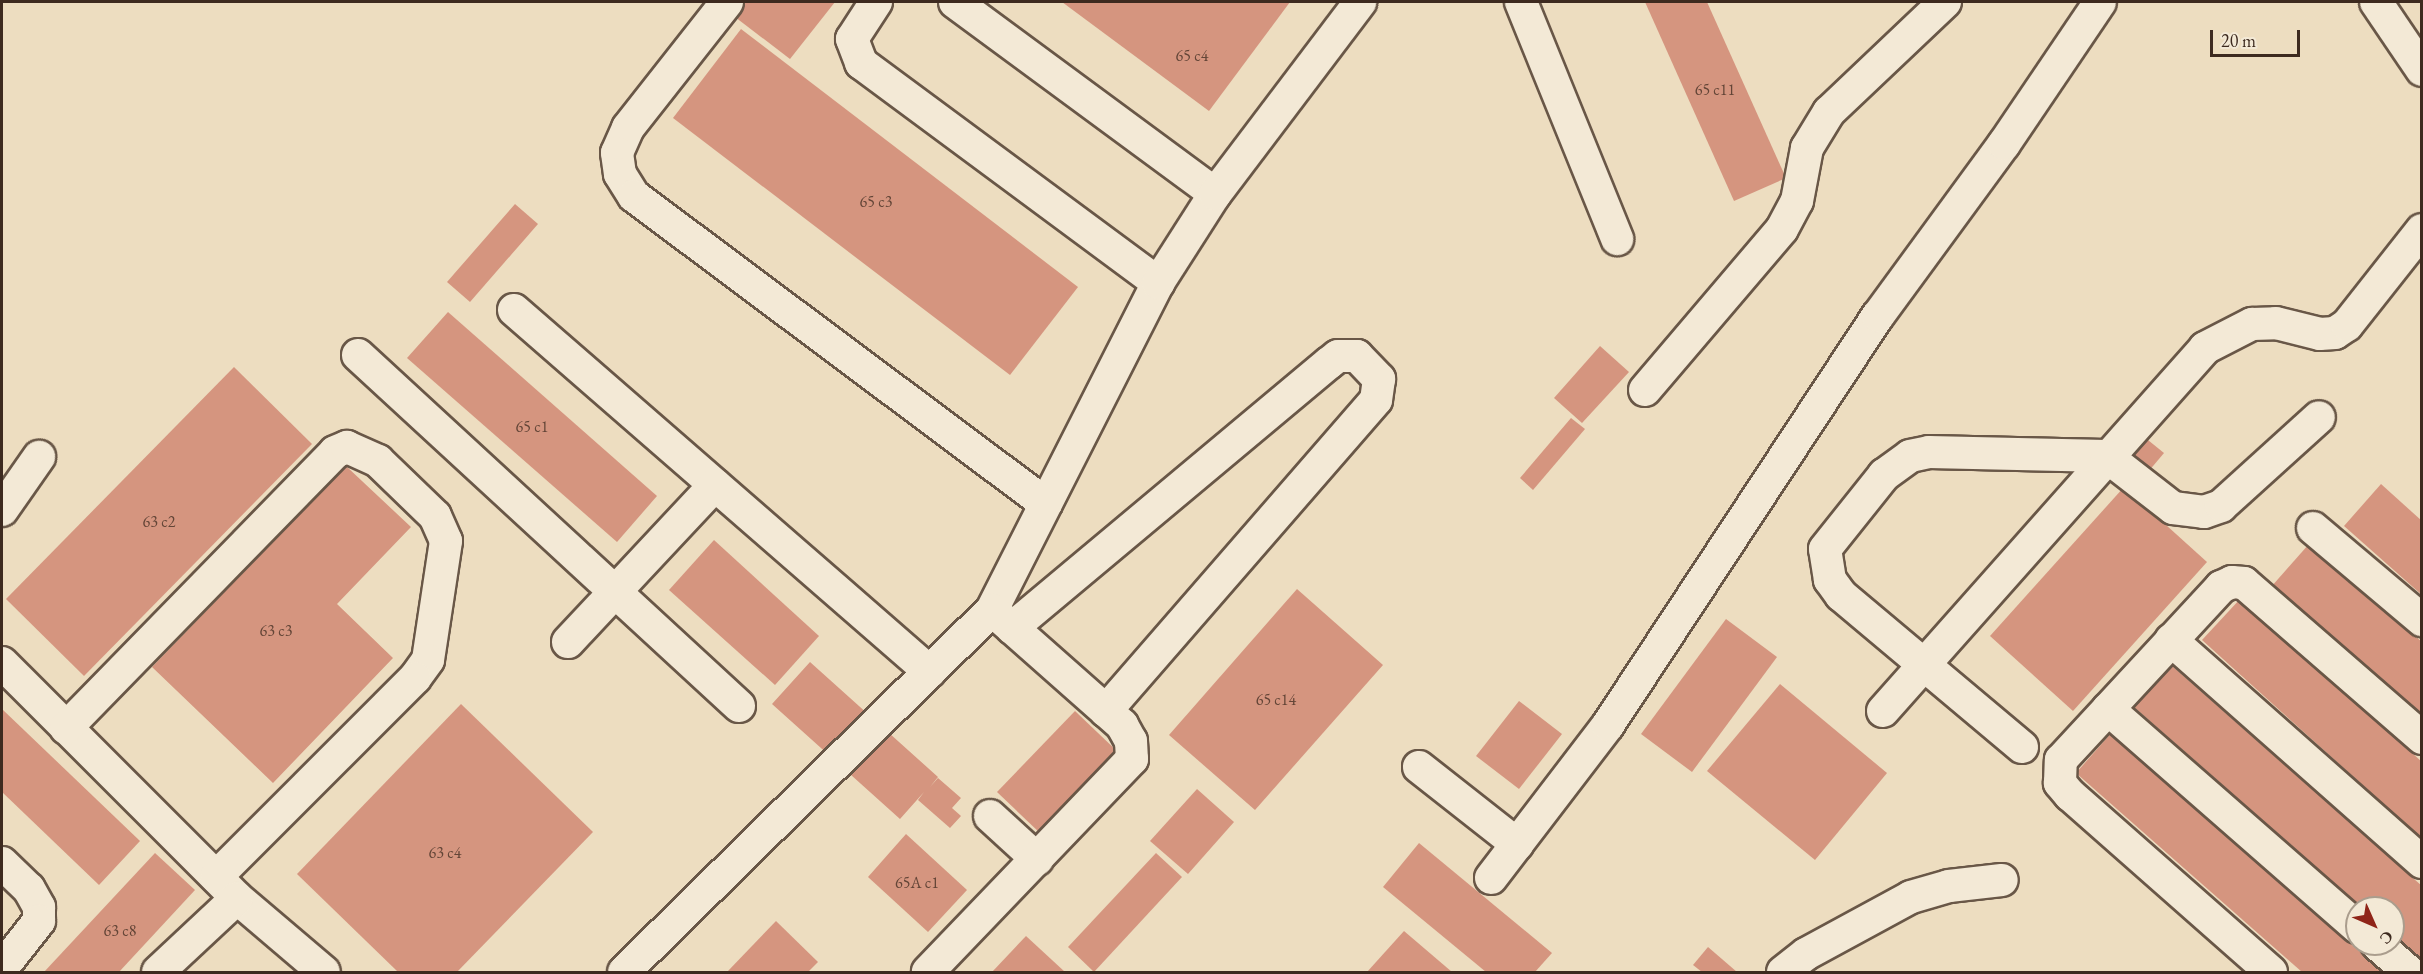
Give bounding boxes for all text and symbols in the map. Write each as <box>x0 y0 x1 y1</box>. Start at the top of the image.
scale bar <box>2213 18 2303 56</box>
text: 20 m <box>2221 29 2256 52</box>
house number: 65 с4 <box>1176 46 1208 66</box>
house number: 65 с11 <box>1695 80 1735 100</box>
house number: 65 с3 <box>860 192 892 212</box>
house number: 65 с1 <box>516 417 548 437</box>
house number: 63 с2 <box>143 512 175 532</box>
house number: 63 с3 <box>260 621 292 641</box>
house number: 65 с14 <box>1256 690 1296 710</box>
house number: 63 с4 <box>429 843 461 863</box>
house number: 65А с1 <box>895 873 939 893</box>
north arrow <box>2345 896 2405 956</box>
house number: 63 с8 <box>104 921 136 941</box>
text: С <box>2375 926 2398 949</box>

